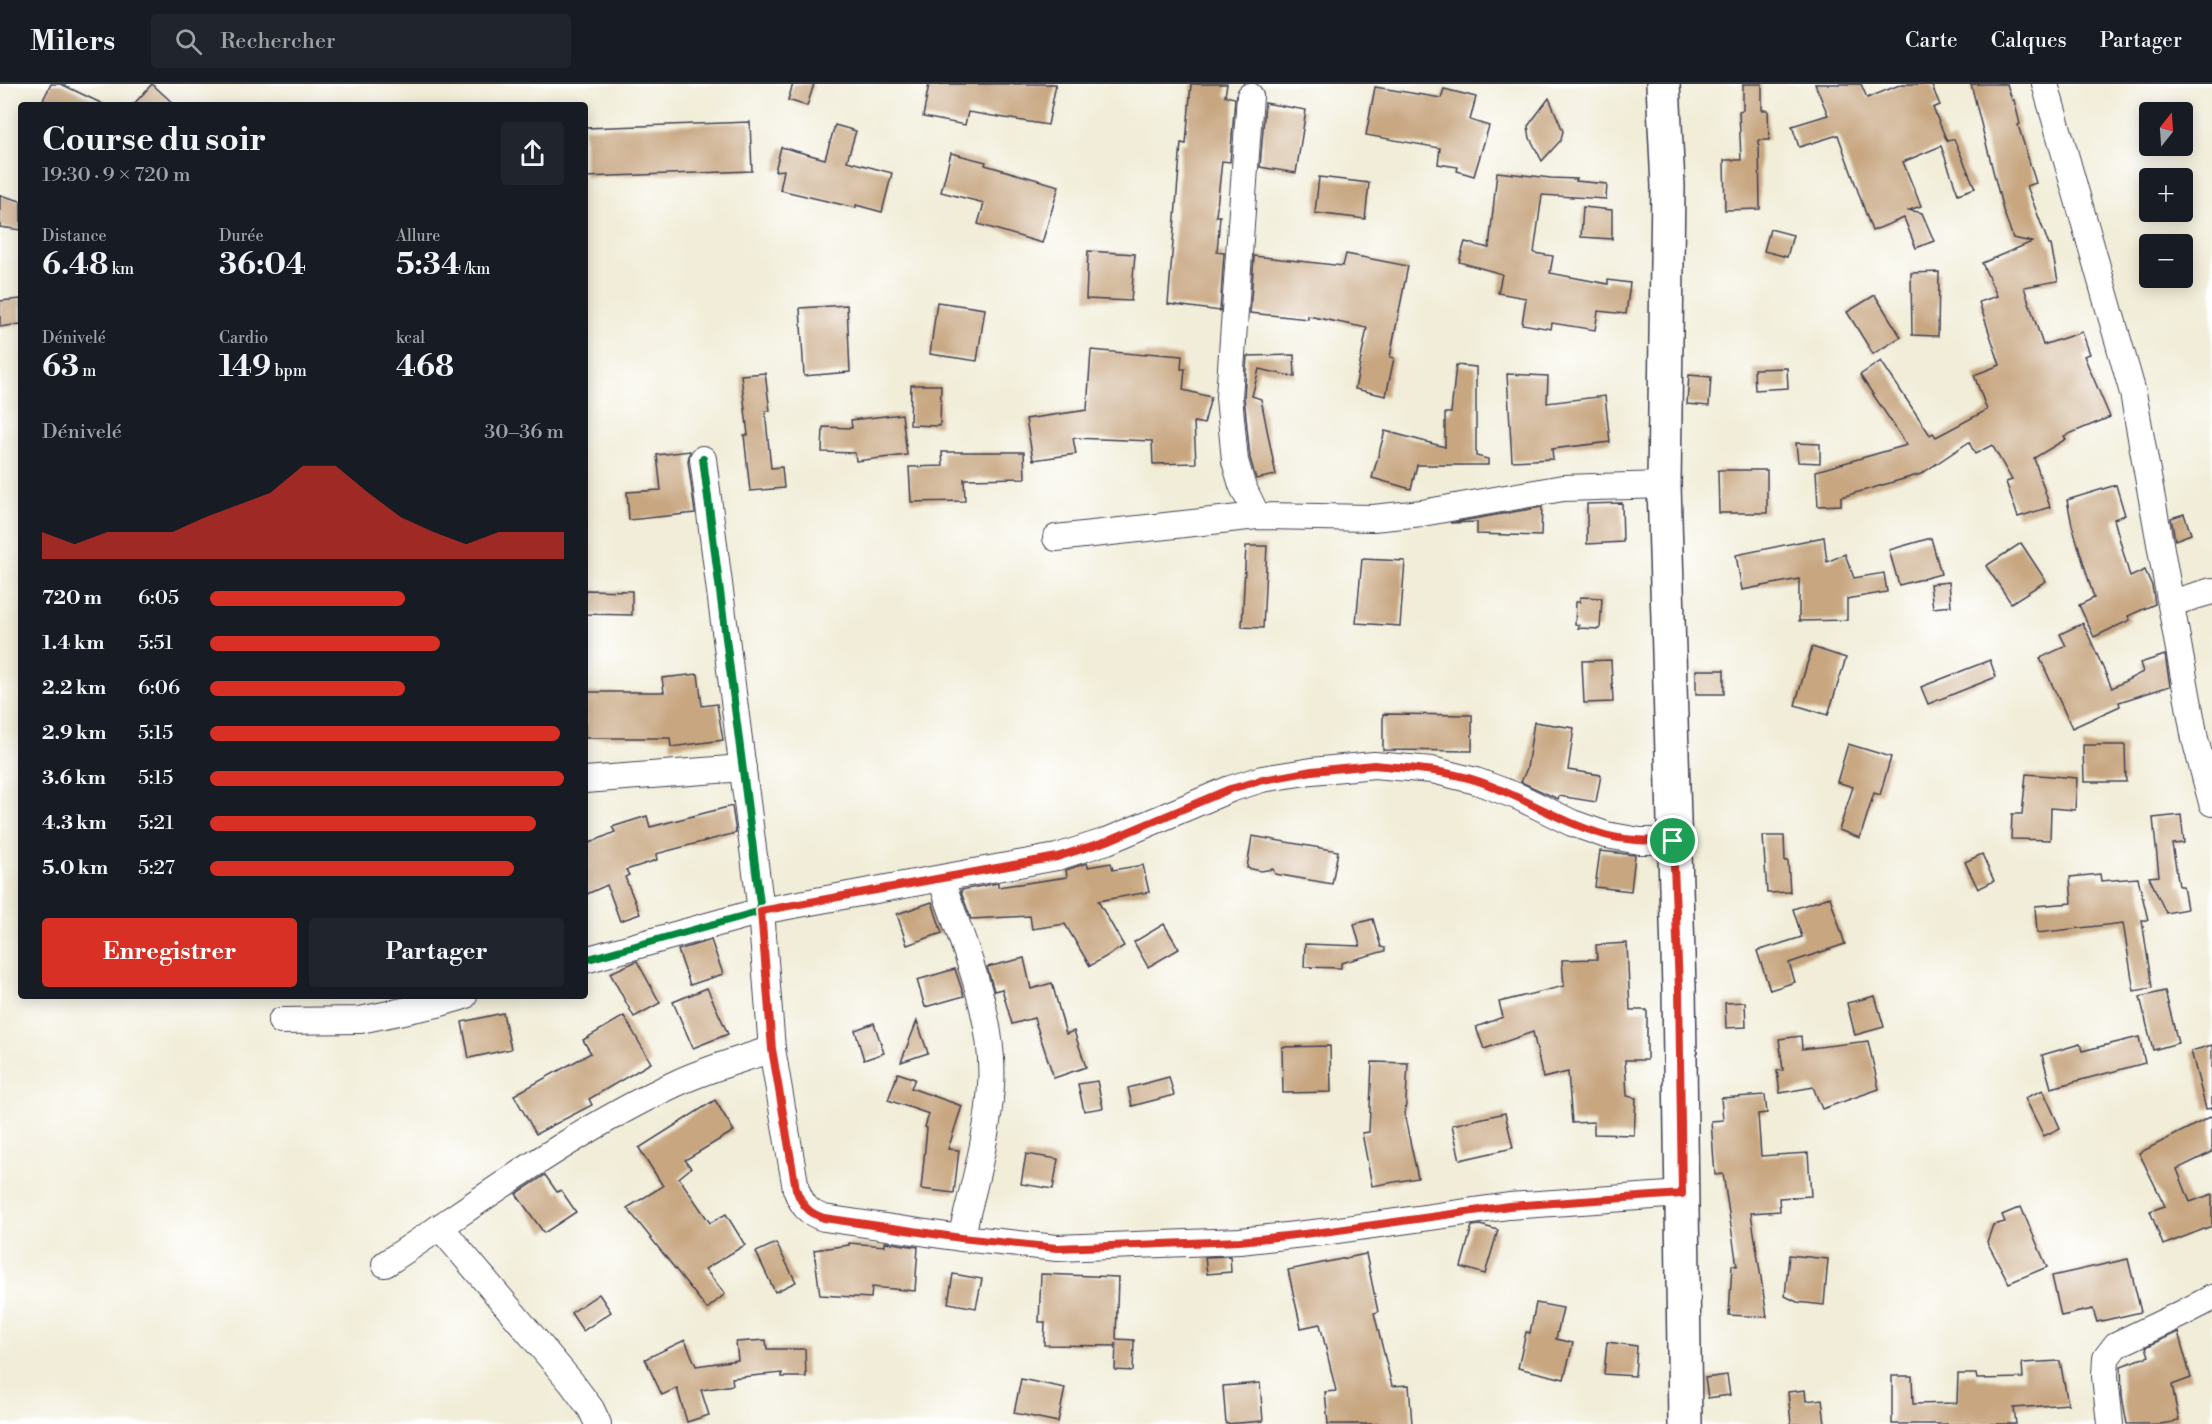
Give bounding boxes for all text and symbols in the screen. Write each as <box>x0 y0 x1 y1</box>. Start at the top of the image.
search box <box>151 14 571 68</box>
text: Milers <box>30 24 115 59</box>
icon: search <box>172 25 205 58</box>
text: Rechercher <box>220 28 336 55</box>
text: Carte <box>1905 28 1958 54</box>
text: Calques <box>1991 28 2067 54</box>
text: Partager <box>2100 28 2182 54</box>
north arrow <box>2139 102 2193 156</box>
map controls <box>2139 102 2193 288</box>
text: Course du soir <box>42 120 266 161</box>
button: share <box>501 122 564 185</box>
text: 19:30 · 9 × 720 m <box>42 163 190 188</box>
button: + <box>2139 168 2193 222</box>
text: Distance <box>42 226 107 246</box>
text: Durée <box>219 226 264 246</box>
text: Allure <box>396 226 440 246</box>
button: − <box>2139 234 2193 288</box>
text: 6.48 <box>42 246 108 284</box>
text: 36:04 <box>219 246 306 284</box>
text: 5:34 <box>396 246 461 284</box>
text: km <box>108 259 134 279</box>
text: /km <box>461 259 490 279</box>
text: Dénivelé <box>42 328 106 348</box>
text: Cardio <box>219 328 268 348</box>
text: kcal <box>396 328 425 348</box>
text: 63 <box>42 348 79 386</box>
text: 149 <box>219 348 271 386</box>
text: 468 <box>396 348 454 386</box>
text: m <box>79 361 96 381</box>
text: bpm <box>271 361 307 381</box>
text: Dénivelé <box>42 420 122 445</box>
text: 30–36 m <box>484 420 564 445</box>
text: 720 m <box>42 586 102 611</box>
text: 6:05 <box>138 586 179 611</box>
text: 1.4 km <box>42 631 104 656</box>
text: 5:51 <box>138 631 173 656</box>
text: 2.2 km <box>42 676 106 701</box>
text: 6:06 <box>138 676 180 701</box>
text: 2.9 km <box>42 721 106 746</box>
text: 5:15 <box>138 721 173 746</box>
text: 3.6 km <box>42 766 106 791</box>
text: 5:15 <box>138 766 173 791</box>
text: 4.3 km <box>42 811 107 836</box>
text: 5:21 <box>138 811 174 836</box>
pin <box>1647 815 1698 866</box>
icon: arrive <box>1656 824 1689 857</box>
text: 5.0 km <box>42 856 108 881</box>
text: 5:27 <box>138 856 175 881</box>
button: Enregistrer <box>42 918 297 987</box>
button: Partager <box>309 918 564 987</box>

